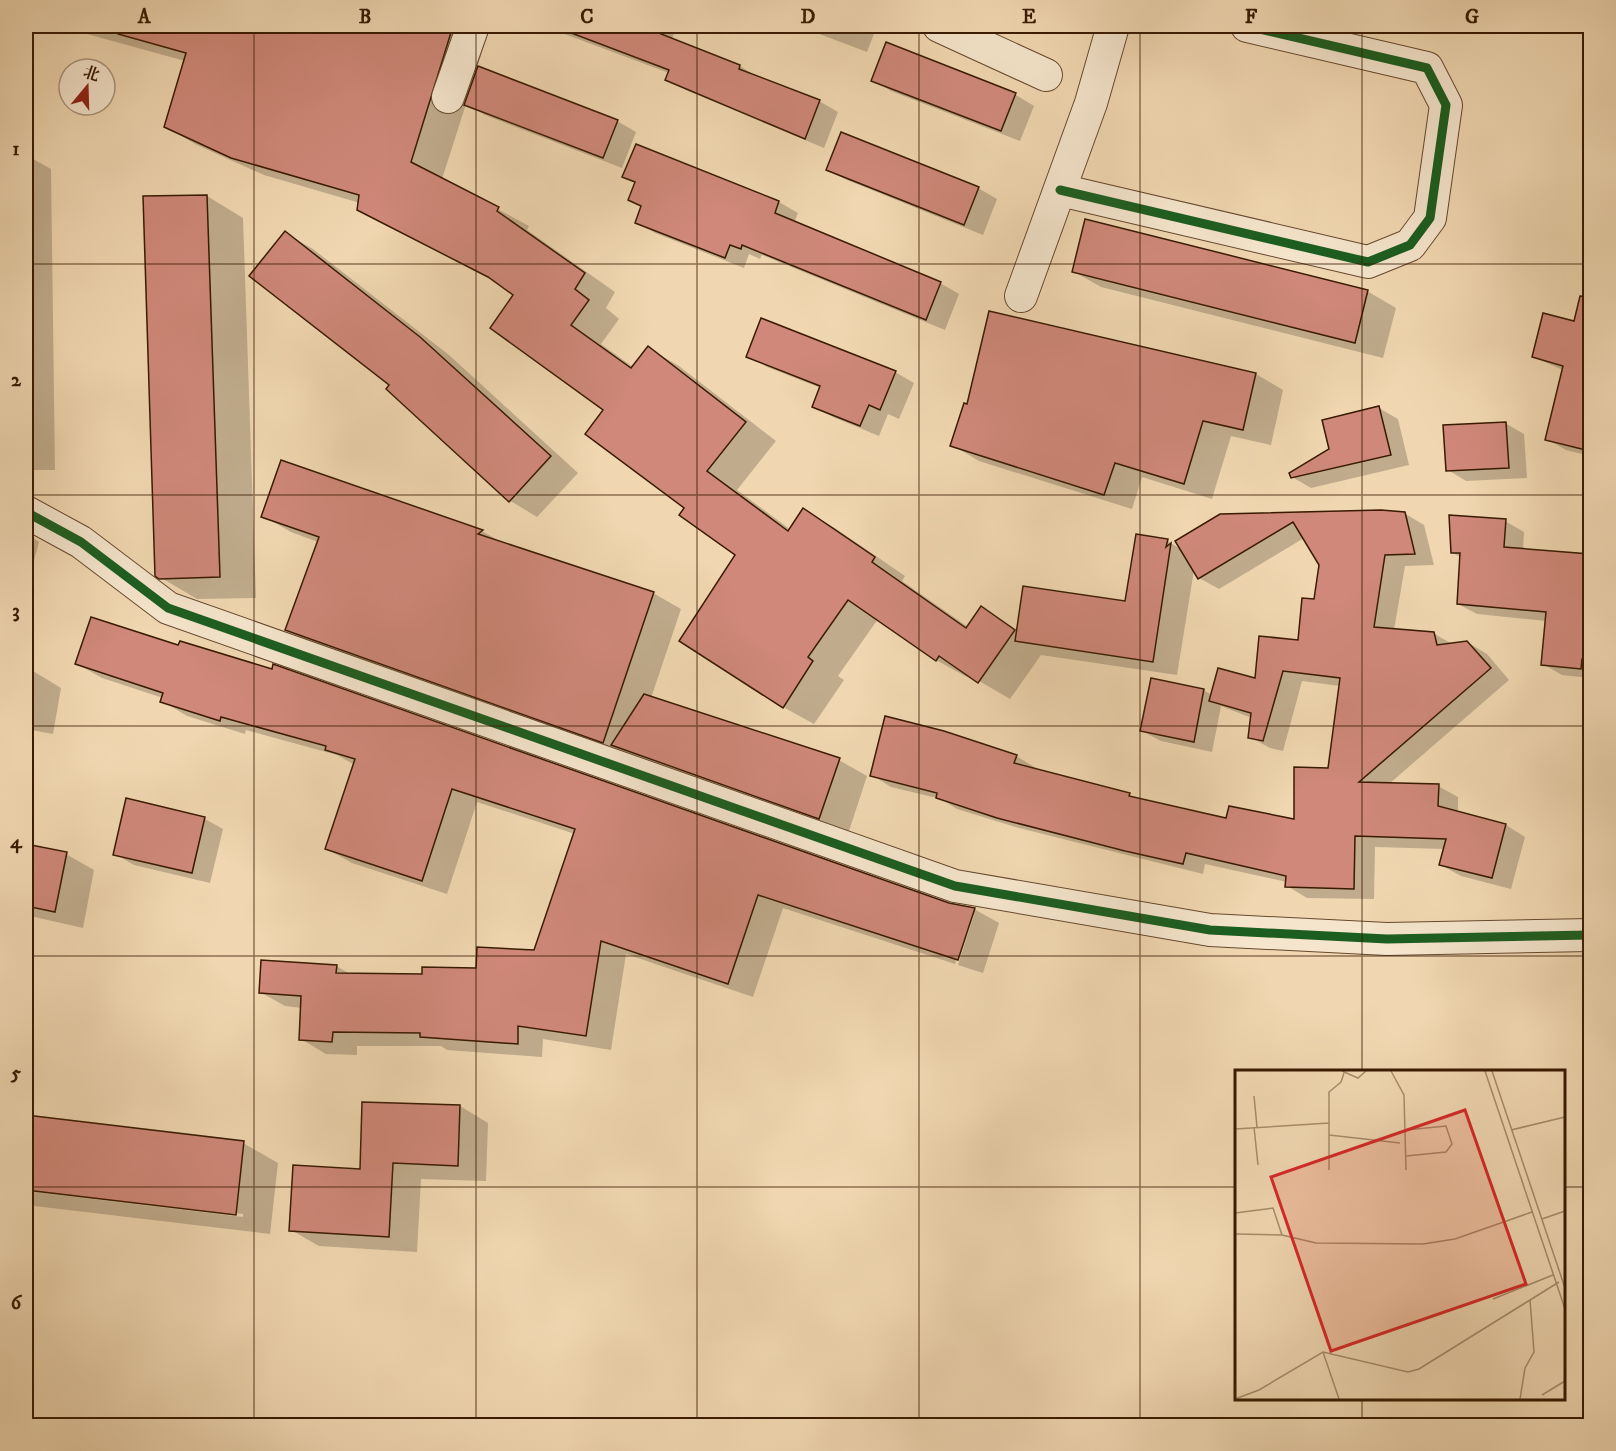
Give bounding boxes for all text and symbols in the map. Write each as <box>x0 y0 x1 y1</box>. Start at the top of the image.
text: A <box>137 5 152 30</box>
text: B <box>359 5 371 30</box>
text: C <box>580 5 594 30</box>
text: D <box>801 5 816 30</box>
text: E <box>1022 5 1036 30</box>
text: F <box>1245 5 1258 30</box>
text: G <box>1465 5 1479 30</box>
north arrow <box>57 57 117 117</box>
text: 北 <box>81 62 102 86</box>
text: 1 <box>12 137 20 162</box>
text: 2 <box>11 368 22 393</box>
text: 3 <box>12 599 20 624</box>
text: 4 <box>10 830 23 855</box>
text: 5 <box>10 1061 21 1086</box>
inset map <box>1235 1070 1565 1400</box>
text: 6 <box>11 1291 23 1316</box>

